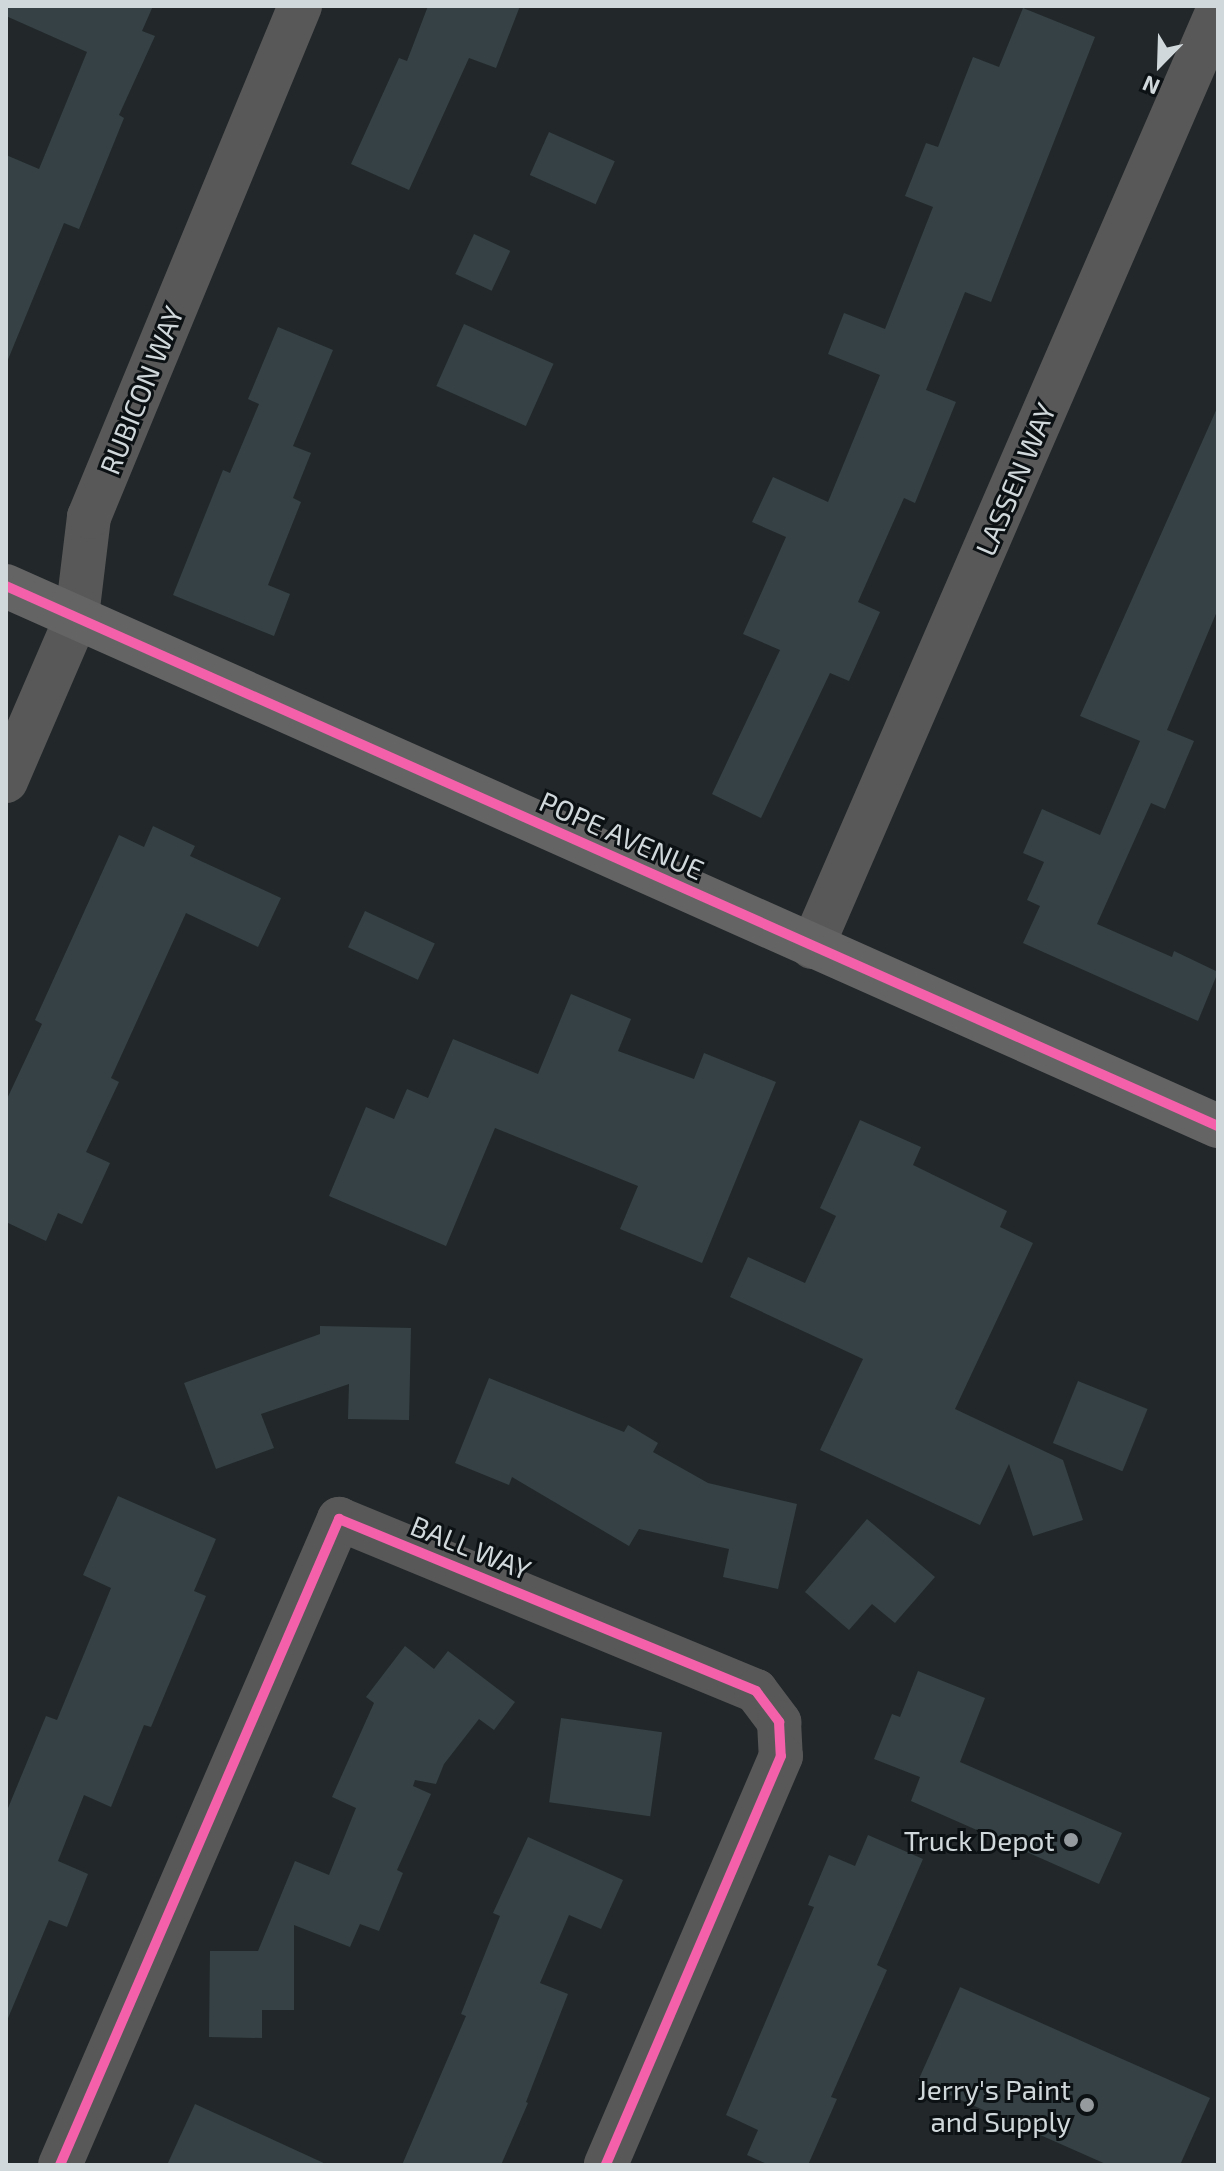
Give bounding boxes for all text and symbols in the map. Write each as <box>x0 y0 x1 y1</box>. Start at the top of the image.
north arrow <box>1120 24 1200 104</box>
text: N <box>1138 71 1163 101</box>
street label: RUBICON WAY <box>92 301 190 479</box>
street label: LASSEN WAY <box>968 398 1062 560</box>
street label: POPE AVENUE <box>534 784 710 886</box>
street label: BALL WAY <box>406 1508 536 1586</box>
place label: Truck Depot <box>904 1823 1055 1857</box>
marker: Truck Depot <box>1062 1831 1080 1849</box>
place label: Jerry's Paint and Supply <box>917 2072 1071 2138</box>
marker: Jerry's Paint and Supply <box>1078 2096 1096 2114</box>

